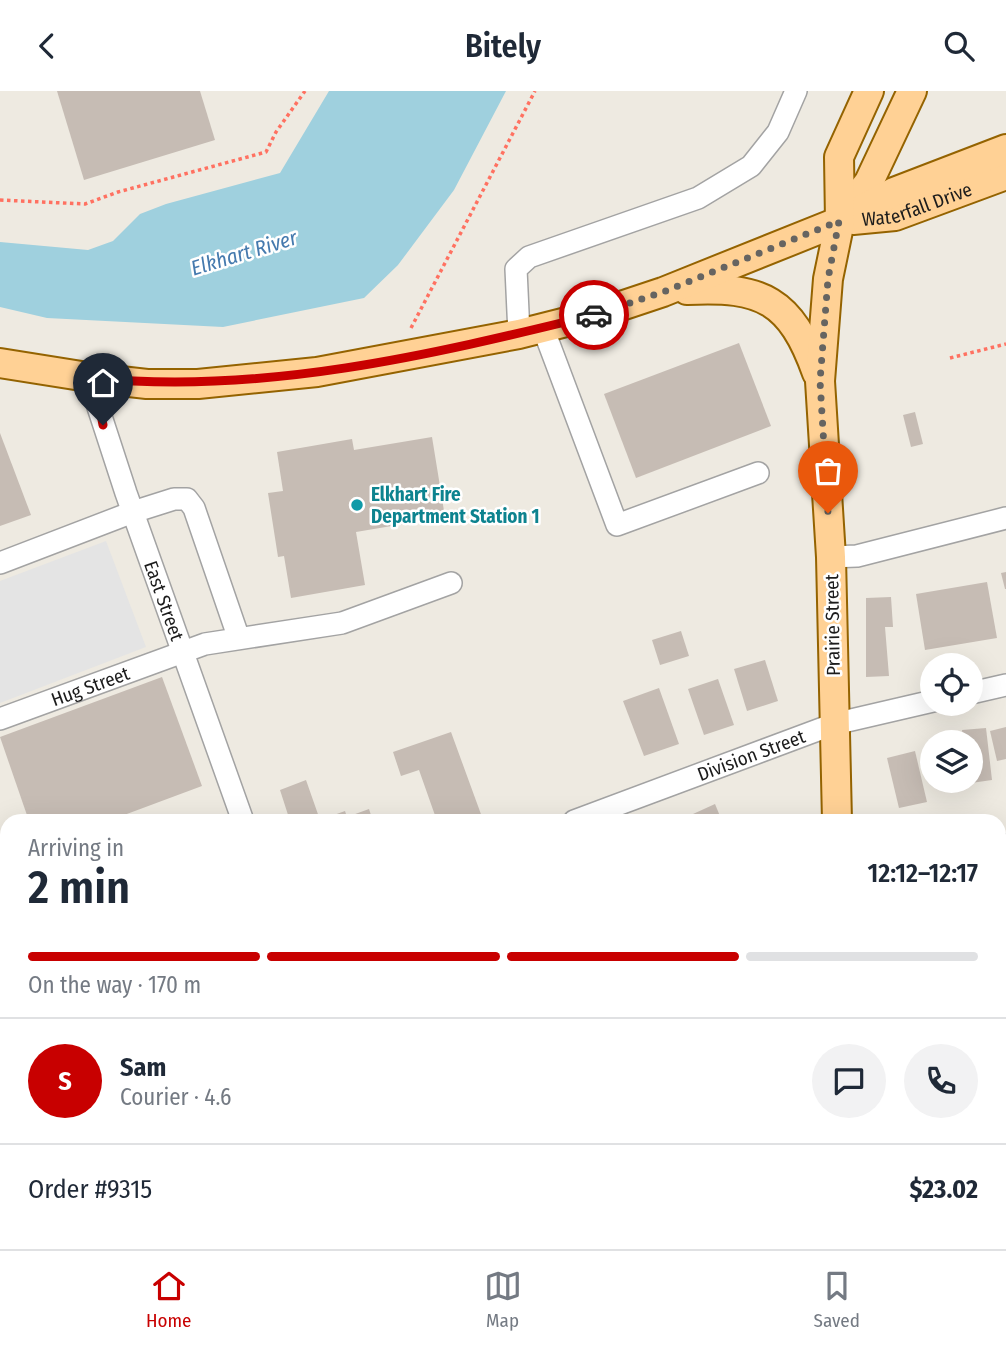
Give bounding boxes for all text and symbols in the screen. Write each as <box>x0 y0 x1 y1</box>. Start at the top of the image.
icon: back <box>28 27 66 65</box>
text: Bitely <box>465 27 541 65</box>
icon: search <box>940 27 978 65</box>
street label: Waterfall Drive <box>861 178 975 231</box>
water label: Elkhart River <box>188 224 301 281</box>
courier <box>559 280 629 350</box>
icon: car <box>575 296 613 334</box>
pin <box>73 353 133 425</box>
icon: home <box>84 364 122 402</box>
pin <box>798 441 858 513</box>
icon: bag <box>809 452 847 490</box>
place label: Elkhart Fire Department Station 1 <box>371 483 539 528</box>
marker: Elkhart Fire Department Station 1 <box>349 497 365 513</box>
street label: East Street <box>139 558 189 645</box>
street label: Prairie Street <box>820 573 845 676</box>
map controls <box>920 653 983 793</box>
button: locate <box>920 653 983 716</box>
street label: Hug Street <box>48 661 133 711</box>
street label: Division Street <box>694 725 809 786</box>
button: layers <box>920 730 983 793</box>
text: Arriving in <box>28 834 124 862</box>
text: 12:12–12:17 <box>867 858 978 889</box>
text: 2 min <box>28 860 130 915</box>
text: On the way · 170 m <box>28 971 201 999</box>
button: chat <box>812 1044 886 1118</box>
button: phone <box>904 1044 978 1118</box>
text: Sam <box>120 1052 166 1083</box>
text: S <box>58 1066 72 1097</box>
text: Courier · 4.6 <box>120 1083 231 1111</box>
text: Order #9315 <box>28 1174 152 1205</box>
text: $23.02 <box>909 1174 978 1205</box>
tab: Home <box>146 1267 192 1332</box>
tab: Map <box>484 1267 522 1332</box>
tab: Saved <box>814 1267 860 1332</box>

